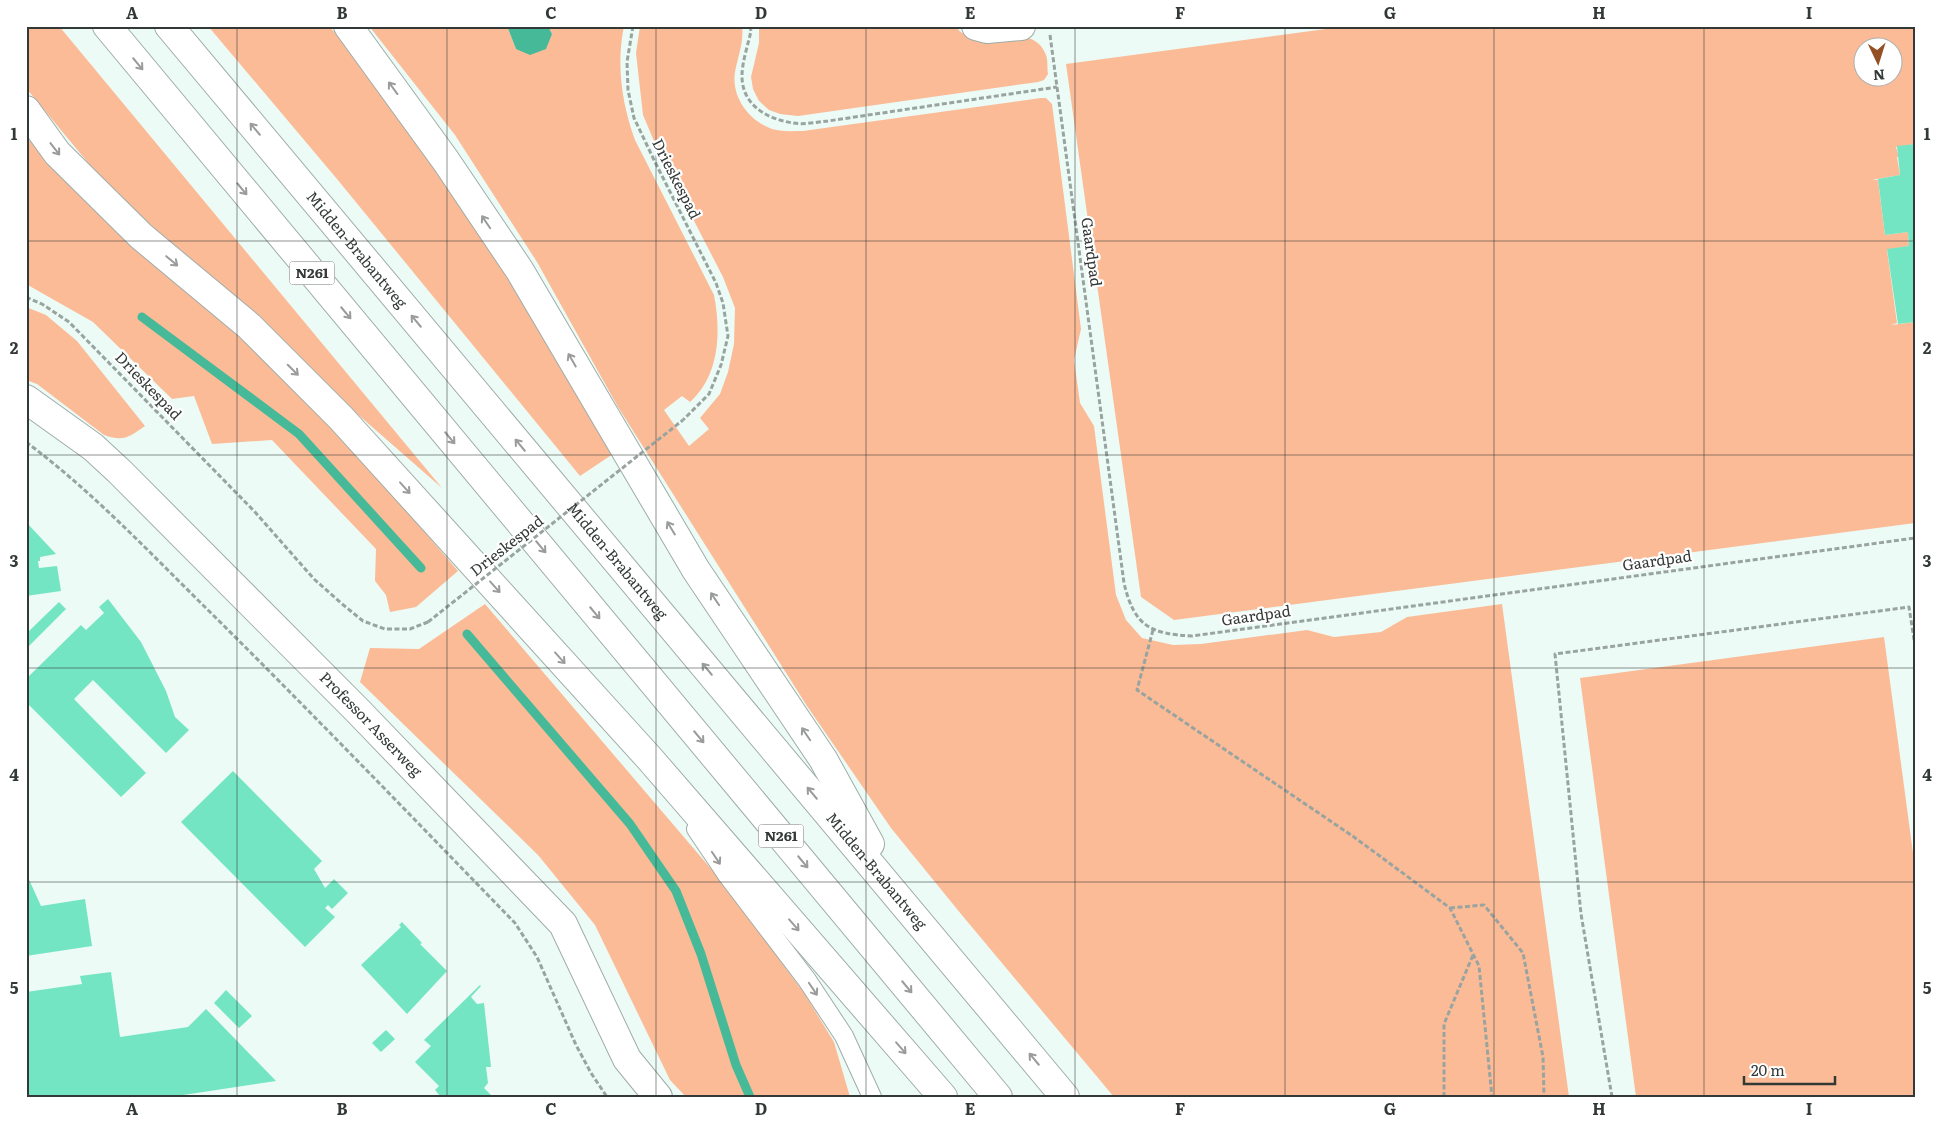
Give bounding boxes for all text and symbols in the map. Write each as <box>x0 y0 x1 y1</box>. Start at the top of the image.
text: A <box>126 0 138 24</box>
text: B <box>336 0 348 24</box>
text: C <box>545 0 557 24</box>
text: D <box>755 0 767 24</box>
text: E <box>965 0 976 24</box>
text: F <box>1175 0 1185 24</box>
text: G <box>1384 0 1396 24</box>
text: H <box>1592 0 1606 24</box>
text: I <box>1806 0 1812 24</box>
north arrow <box>1854 38 1904 88</box>
one-way arrow <box>133 57 144 70</box>
text: N <box>1872 66 1886 86</box>
one-way arrow <box>388 81 398 95</box>
text: 1 <box>11 121 18 145</box>
text: 1 <box>1924 121 1931 145</box>
one-way arrow <box>250 123 261 136</box>
street label: Drieskespad <box>647 134 707 223</box>
one-way arrow <box>50 142 61 155</box>
one-way arrow <box>237 182 248 195</box>
street label: Midden-Brabantweg <box>302 185 414 313</box>
one-way arrow <box>481 215 491 229</box>
street label: Gaardpad <box>1076 216 1109 288</box>
one-way arrow <box>166 256 179 267</box>
road number: N261 <box>290 262 334 284</box>
one-way arrow <box>341 307 352 320</box>
one-way arrow <box>410 314 421 327</box>
text: 2 <box>10 335 19 359</box>
text: 2 <box>1923 335 1932 359</box>
street label: Drieskespad <box>110 345 188 424</box>
one-way arrow <box>566 353 576 367</box>
one-way arrow <box>287 364 299 376</box>
one-way arrow <box>445 432 456 445</box>
one-way arrow <box>515 439 526 452</box>
one-way arrow <box>399 481 411 494</box>
street label: Midden-Brabantweg <box>562 497 674 624</box>
street label: Drieskespad <box>464 509 548 581</box>
one-way arrow <box>666 522 676 536</box>
one-way arrow <box>535 540 546 553</box>
street label: Gaardpad <box>1621 543 1693 576</box>
text: 3 <box>10 548 19 572</box>
text: 3 <box>1923 548 1932 572</box>
one-way arrow <box>489 580 501 593</box>
one-way arrow <box>710 592 720 606</box>
street label: Gaardpad <box>1220 598 1292 631</box>
one-way arrow <box>590 606 601 619</box>
one-way arrow <box>554 652 566 665</box>
one-way arrow <box>702 662 713 675</box>
street label: Professor Asserweg <box>315 666 429 782</box>
one-way arrow <box>801 727 811 741</box>
one-way arrow <box>694 731 705 744</box>
text: 4 <box>9 762 19 786</box>
text: 4 <box>1922 762 1932 786</box>
one-way arrow <box>806 787 817 800</box>
street label: Midden-Brabantweg <box>821 807 934 934</box>
road number: N261 <box>758 824 804 848</box>
one-way arrow <box>711 851 721 865</box>
one-way arrow <box>798 856 809 869</box>
one-way arrow <box>788 919 800 932</box>
text: 5 <box>10 975 19 999</box>
text: 5 <box>1923 975 1932 999</box>
one-way arrow <box>902 980 913 993</box>
one-way arrow <box>808 982 818 996</box>
one-way arrow <box>895 1041 906 1054</box>
one-way arrow <box>1028 1053 1039 1066</box>
scale bar <box>1744 1053 1835 1085</box>
text: 20 m <box>1751 1058 1785 1081</box>
text: A <box>126 1096 138 1120</box>
text: B <box>336 1096 348 1120</box>
text: C <box>545 1096 557 1120</box>
text: D <box>755 1096 767 1120</box>
text: E <box>965 1096 976 1120</box>
text: F <box>1175 1096 1185 1120</box>
text: G <box>1384 1096 1396 1120</box>
text: H <box>1592 1096 1606 1120</box>
text: I <box>1806 1096 1812 1120</box>

